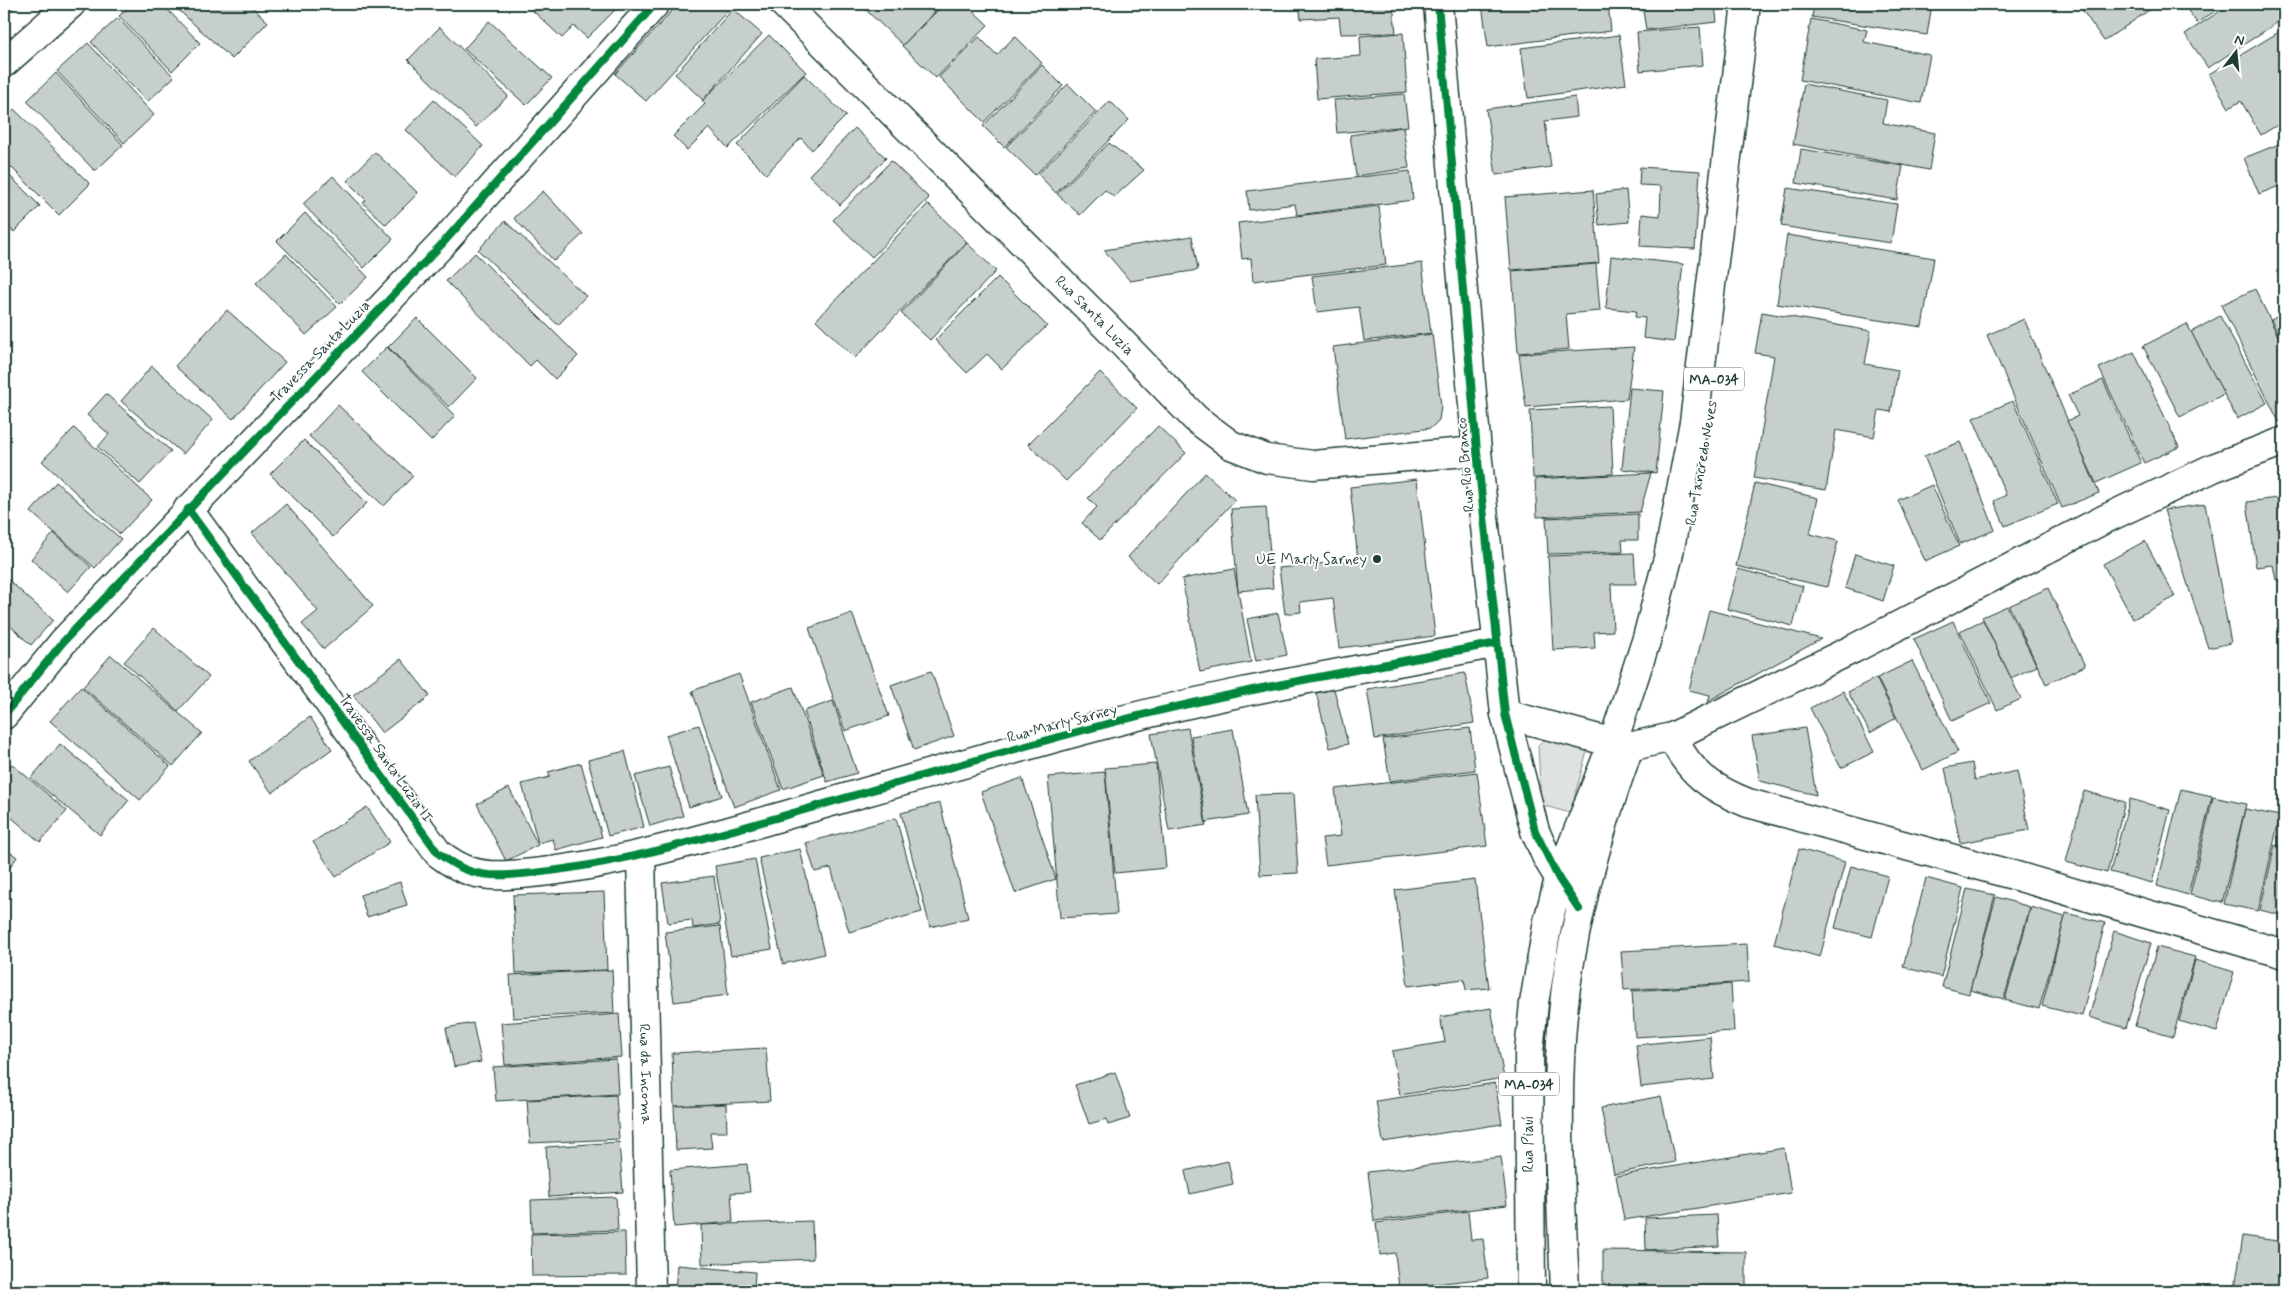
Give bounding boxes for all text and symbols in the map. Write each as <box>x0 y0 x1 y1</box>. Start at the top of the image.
north arrow <box>2210 28 2260 78</box>
text: N <box>2232 31 2246 50</box>
street label: Rua Santa Luzia <box>1050 272 1139 361</box>
street label: Travessa Santa Luzia <box>266 296 375 407</box>
road number: MA-034 <box>1684 368 1744 390</box>
street label: Rua Tancredo Neves <box>1681 399 1723 527</box>
street label: Rua Rio Branco <box>1452 417 1480 513</box>
place label: UE Marly Sarney <box>1256 550 1367 570</box>
marker: UE Marly Sarney <box>1371 553 1383 565</box>
street label: Travessa Santa Luzia II <box>333 690 437 827</box>
street label: Rua Marly Sarney <box>1005 700 1120 748</box>
street label: Rua da Incoma <box>634 1023 656 1125</box>
road number: MA-034 <box>1499 1072 1559 1096</box>
street label: Rua Piauí <box>1519 1116 1539 1172</box>

